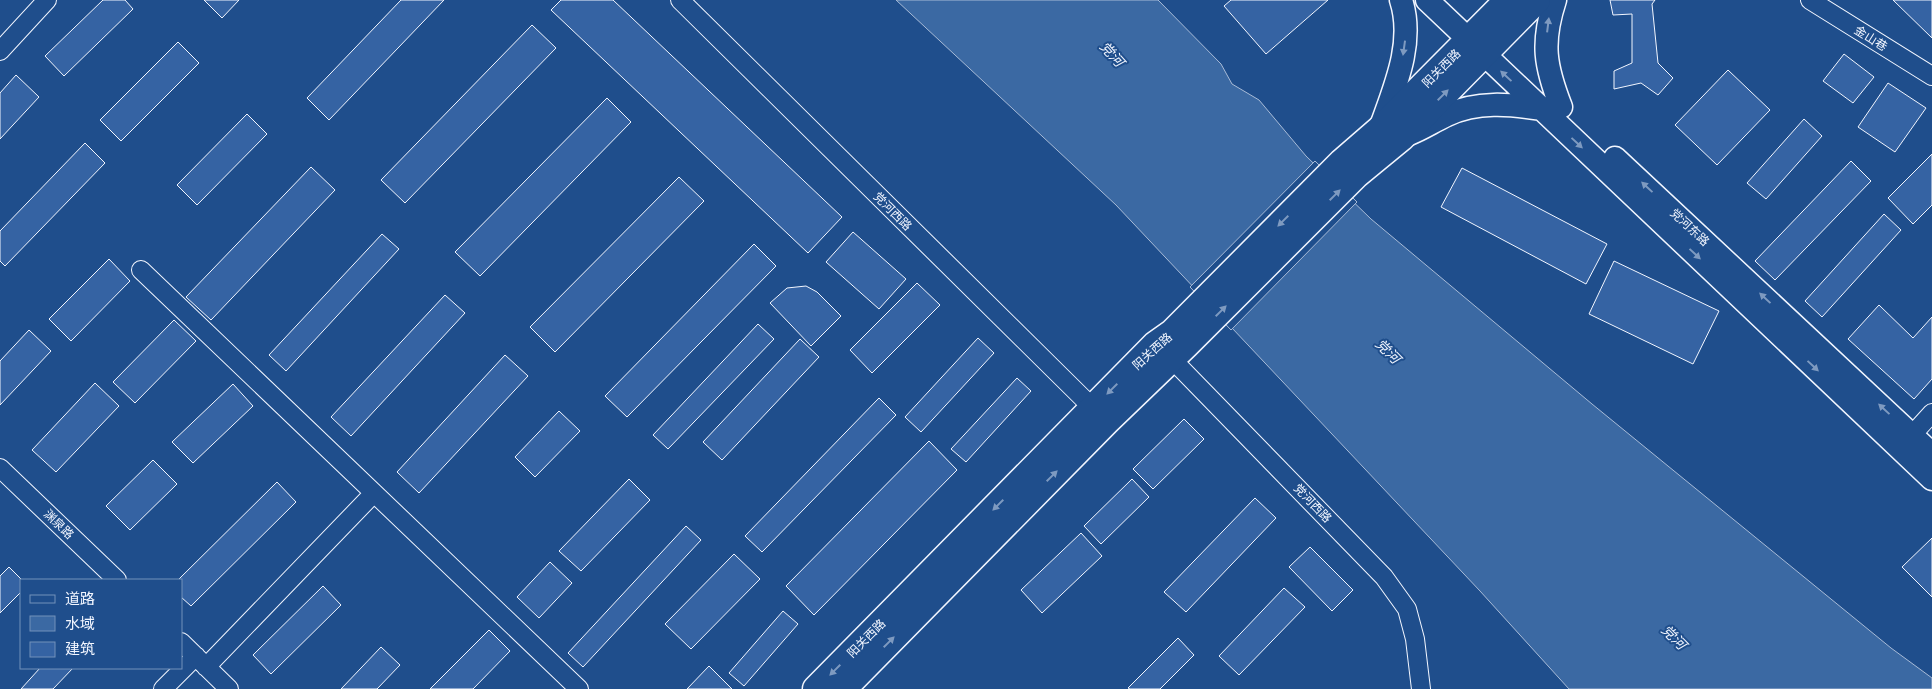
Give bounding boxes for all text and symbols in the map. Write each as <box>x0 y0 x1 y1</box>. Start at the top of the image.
one-way arrow <box>1544 17 1552 33</box>
street label: 金山巷 <box>1852 22 1890 54</box>
water label: 党河 <box>1096 38 1130 73</box>
one-way arrow <box>1400 41 1408 57</box>
street label: 阳关西路 <box>1419 46 1463 90</box>
one-way arrow <box>1500 70 1512 82</box>
one-way arrow <box>1437 89 1449 101</box>
one-way arrow <box>1571 137 1583 149</box>
one-way arrow <box>1641 181 1653 193</box>
street label: 党河西路 <box>871 189 915 233</box>
one-way arrow <box>1329 190 1341 202</box>
street label: 党河东路 <box>1667 205 1713 249</box>
one-way arrow <box>1278 215 1290 227</box>
one-way arrow <box>1688 248 1700 260</box>
one-way arrow <box>1760 292 1772 304</box>
one-way arrow <box>1214 305 1226 317</box>
street label: 阳关西路 <box>1129 329 1175 373</box>
water label: 党河 <box>1372 335 1406 369</box>
one-way arrow <box>1806 360 1818 372</box>
one-way arrow <box>1106 383 1118 395</box>
one-way arrow <box>1878 403 1890 415</box>
one-way arrow <box>1046 471 1058 483</box>
street label: 党河西路 <box>1291 481 1335 525</box>
one-way arrow <box>992 499 1004 511</box>
street label: 渊泉路 <box>41 506 77 542</box>
legend <box>20 579 182 669</box>
text: 道路 <box>65 589 95 608</box>
text: 水域 <box>65 614 95 633</box>
street label: 阳关西路 <box>844 616 888 660</box>
water label: 党河 <box>1658 621 1692 655</box>
one-way arrow <box>883 636 895 648</box>
text: 建筑 <box>65 639 95 658</box>
one-way arrow <box>829 664 841 676</box>

